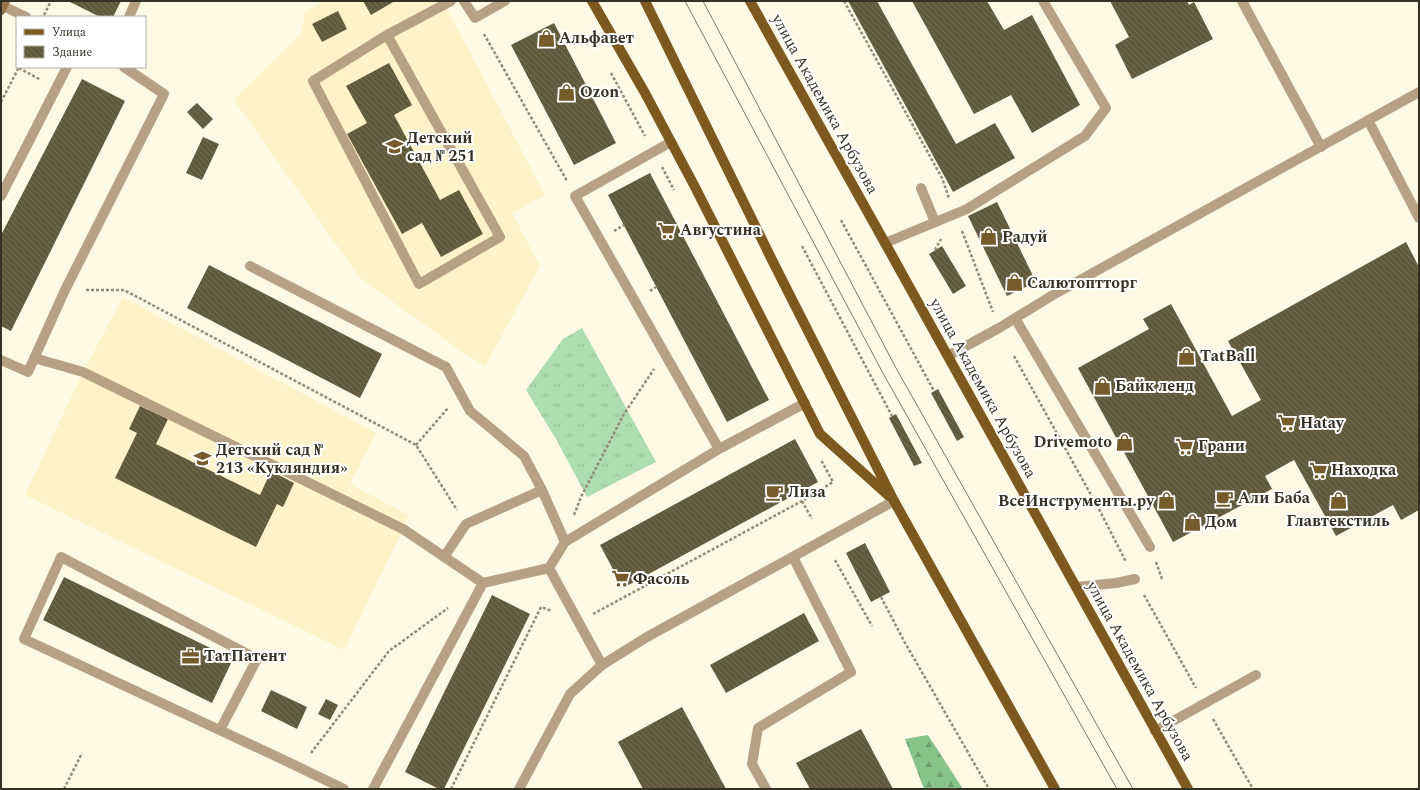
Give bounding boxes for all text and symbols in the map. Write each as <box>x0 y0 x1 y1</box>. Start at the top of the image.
street label: улица Академика Арбузова <box>765 9 885 199</box>
legend <box>16 16 146 68</box>
text: Улица <box>52 23 86 42</box>
place label: Альфавет <box>559 26 634 50</box>
shop icon: Альфавет <box>536 28 556 48</box>
text: Здание <box>52 43 92 62</box>
place label: Ozon <box>580 80 619 104</box>
shop icon: Ozon <box>557 82 577 102</box>
place label: Детский сад № 251 <box>407 126 476 168</box>
school or university icon: Детский сад № 251 <box>384 137 404 157</box>
place label: Августина <box>680 218 762 242</box>
supermarket icon: Августина <box>657 220 677 240</box>
place label: Радуй <box>1002 225 1047 249</box>
shop icon: Радуй <box>979 227 999 247</box>
place label: Салютоптторг <box>1027 271 1137 295</box>
shop icon: Салютоптторг <box>1004 273 1024 293</box>
street label: улица Академика Арбузова <box>923 293 1043 483</box>
place label: TatBall <box>1200 344 1255 368</box>
shop icon: TatBall <box>1177 346 1197 366</box>
place label: Байк ленд <box>1115 374 1194 398</box>
shop icon: Байк ленд <box>1092 376 1112 396</box>
place label: Hatay <box>1300 411 1345 435</box>
supermarket icon: Hatay <box>1277 413 1297 433</box>
place label: Drivemoto <box>1033 430 1112 454</box>
shop icon: Drivemoto <box>1115 432 1135 452</box>
place label: Грани <box>1198 434 1245 458</box>
supermarket icon: Грани <box>1175 436 1195 456</box>
place label: Детский сад № 213 «Кукляндия» <box>216 438 348 480</box>
school or university icon: Детский сад № 213 «Кукляндия» <box>193 449 213 469</box>
place label: Находка <box>1331 458 1397 482</box>
supermarket icon: Находка <box>1308 460 1328 480</box>
place label: Лиза <box>788 480 827 504</box>
cafe icon: Лиза <box>765 482 785 502</box>
place label: Али Баба <box>1238 486 1311 510</box>
cafe icon: Али Баба <box>1215 488 1235 508</box>
place label: ВсеИнструменты.ру <box>998 489 1155 513</box>
shop icon: Главтекстиль <box>1328 490 1348 510</box>
shop icon: ВсеИнструменты.ру <box>1157 491 1177 511</box>
place label: Главтекстиль <box>1286 509 1390 533</box>
place label: Дом <box>1205 510 1238 534</box>
shop icon: Дом <box>1182 512 1202 532</box>
place label: Фасоль <box>633 567 690 591</box>
supermarket icon: Фасоль <box>610 569 630 589</box>
street label: улица Академика Арбузова <box>1080 576 1200 766</box>
place label: ТатПатент <box>204 644 286 668</box>
office icon: ТатПатент <box>181 646 201 666</box>

